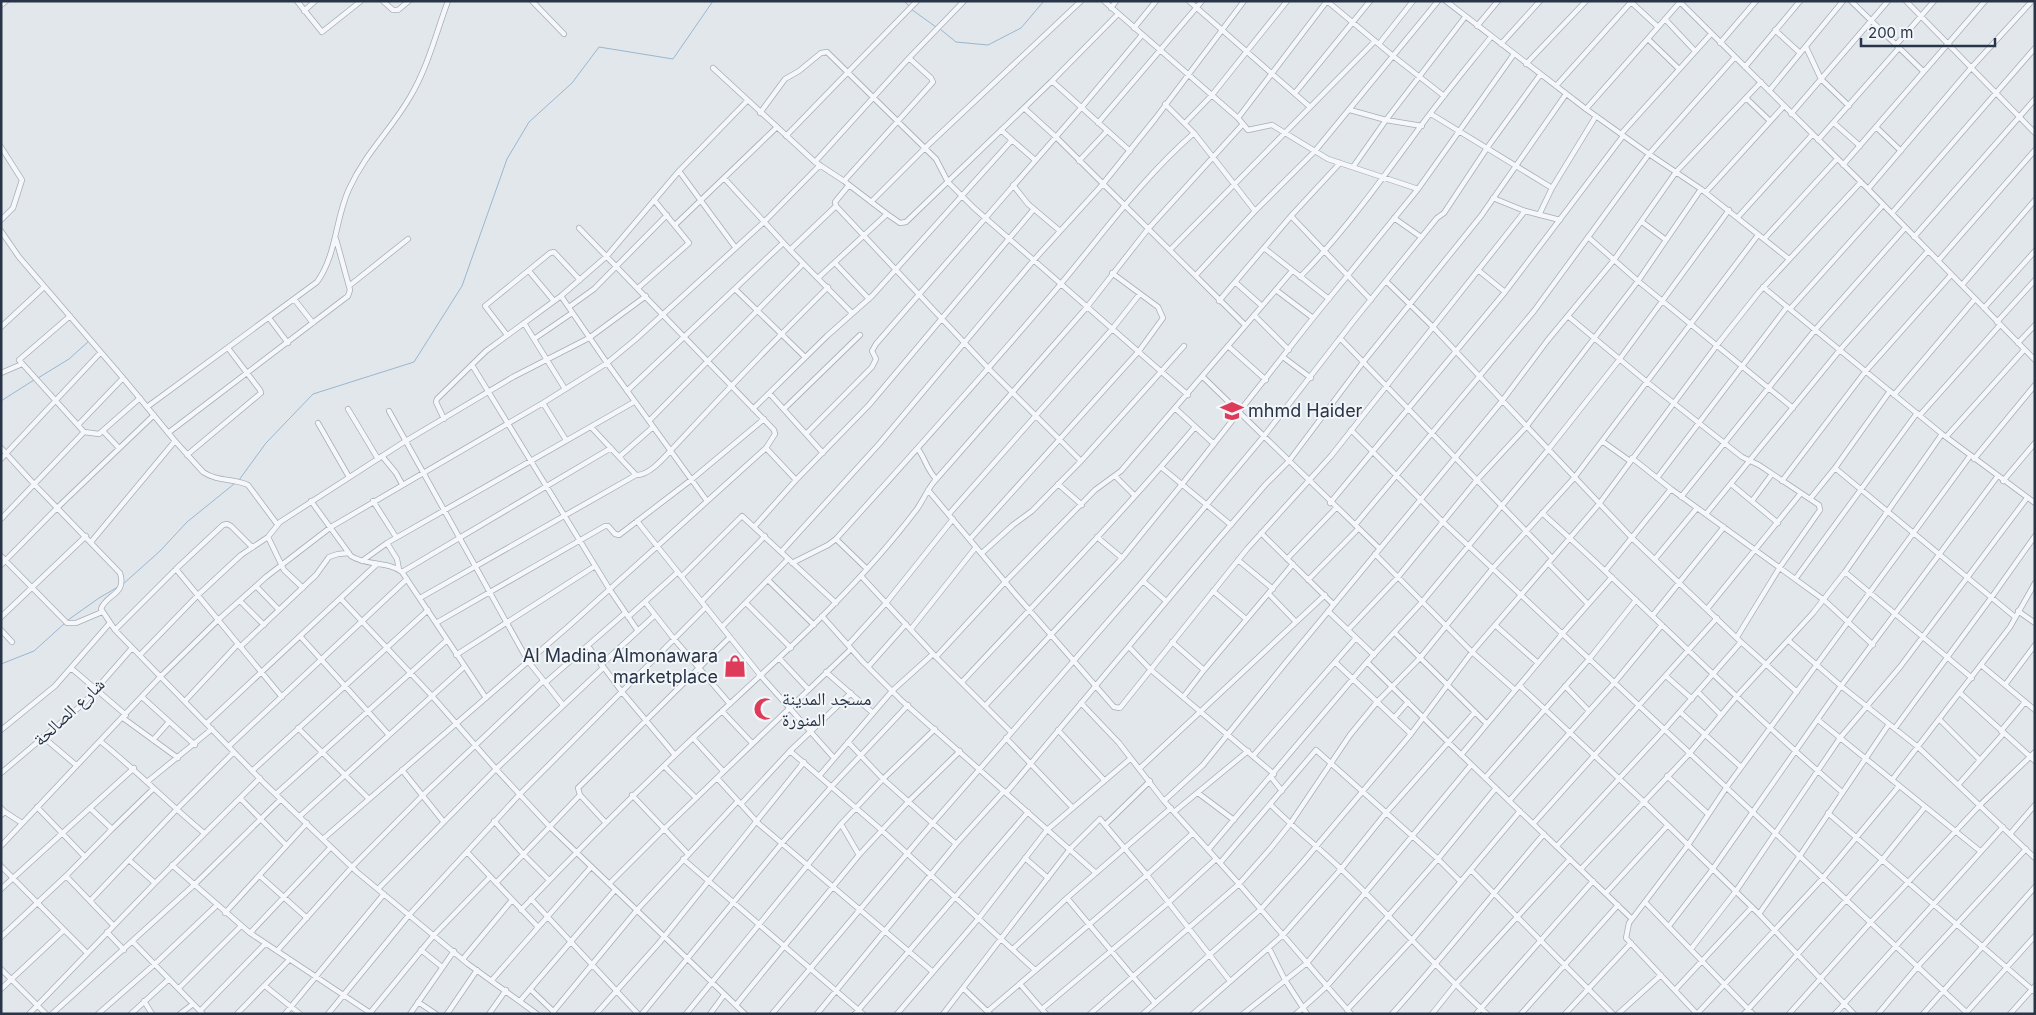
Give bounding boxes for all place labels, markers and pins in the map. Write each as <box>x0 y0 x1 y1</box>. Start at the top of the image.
school or university icon: mhmd Haider <box>1219 398 1245 424</box>
place label: mhmd Haider <box>1248 400 1363 421</box>
place label: Al Madina Almonawara marketplace <box>523 645 718 687</box>
shop icon: Al Madina Almonawara marketplace <box>722 653 748 679</box>
place label: مسجد المدينة المنورة <box>782 688 871 730</box>
mosque icon: مسجد المدينة المنورة <box>752 696 778 722</box>

